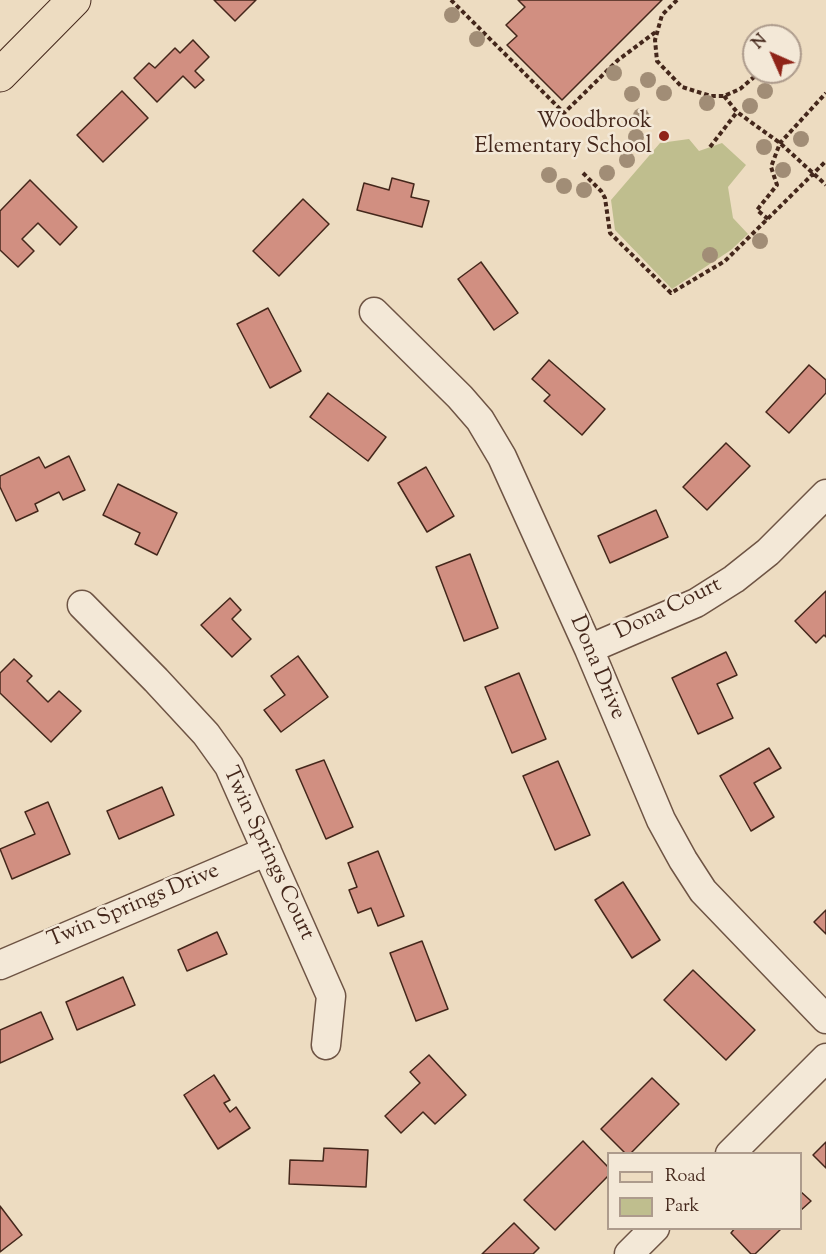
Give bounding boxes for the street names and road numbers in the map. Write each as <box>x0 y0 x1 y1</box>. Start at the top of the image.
street label: Dona Court <box>612 573 726 647</box>
street label: Dona Drive <box>562 612 630 724</box>
street label: Twin Springs Court <box>215 763 319 945</box>
street label: Twin Springs Drive <box>44 859 224 955</box>

